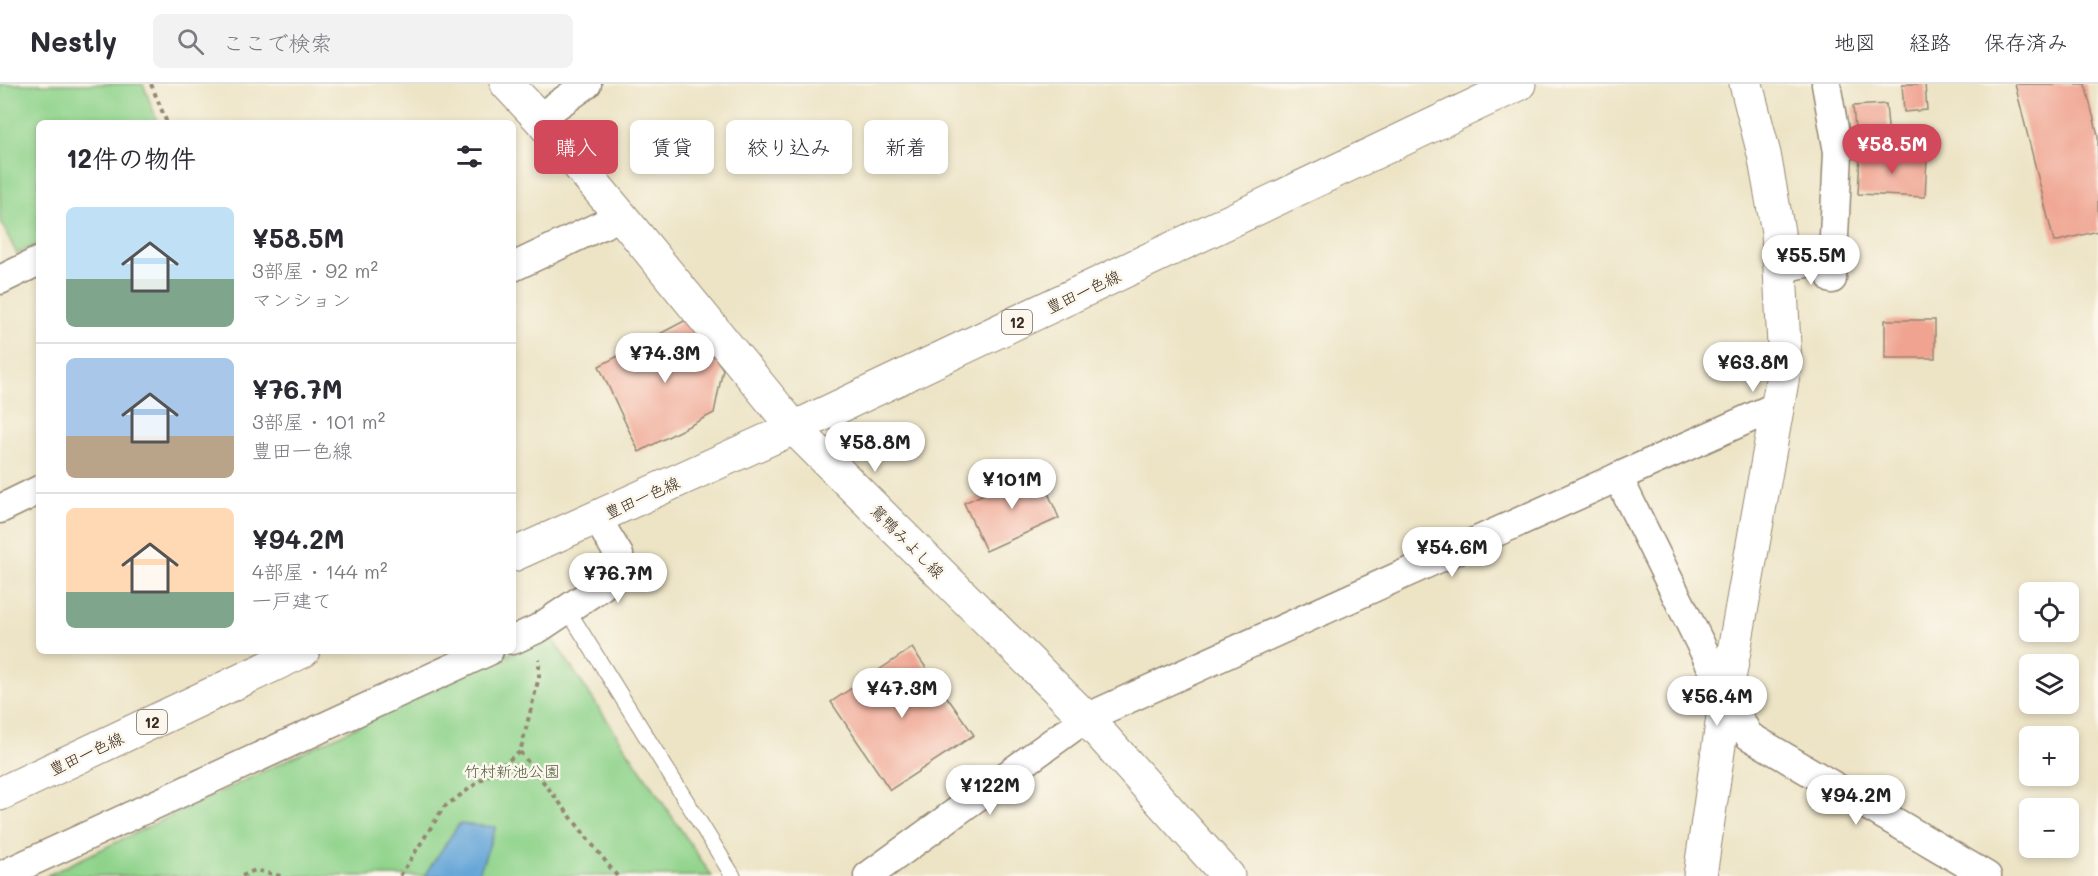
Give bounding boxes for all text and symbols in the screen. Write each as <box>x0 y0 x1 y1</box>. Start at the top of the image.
search box <box>153 14 573 68</box>
text: Nestly <box>30 23 117 59</box>
icon: search <box>174 25 207 58</box>
text: ここで検索 <box>222 28 332 57</box>
text: 地図 <box>1834 28 1876 55</box>
text: 経路 <box>1909 28 1951 55</box>
text: 保存済み <box>1984 28 2068 55</box>
chip: 購入 <box>534 120 618 174</box>
chip: 賃貸 <box>630 120 714 174</box>
chip: 絞り込み <box>726 120 852 174</box>
chip: 新着 <box>864 120 948 174</box>
pin: ¥58.5M <box>1843 124 1941 175</box>
text: ¥58.5M <box>1856 130 1928 156</box>
icon: filters <box>453 140 486 173</box>
text: 12件の物件 <box>66 141 196 175</box>
text: ¥58.5M <box>252 221 345 255</box>
icon: home <box>114 231 186 303</box>
pin: ¥55.5M <box>1762 235 1860 286</box>
text: ¥55.5M <box>1776 241 1846 267</box>
text: 3部屋 · 92 m² <box>252 257 378 283</box>
street label: 豊田一色線 <box>1042 265 1124 317</box>
text: マンション <box>252 286 351 312</box>
road number: 12 <box>1002 310 1032 334</box>
pin: ¥74.3M <box>616 333 714 384</box>
text: ¥74.3M <box>629 339 701 365</box>
pin: ¥63.8M <box>1704 342 1802 393</box>
text: ¥63.8M <box>1717 348 1789 374</box>
text: ¥76.7M <box>252 372 343 406</box>
icon: home <box>114 382 186 454</box>
text: 3部屋 · 101 m² <box>252 408 385 434</box>
pin: ¥58.8M <box>826 422 924 473</box>
text: ¥58.8M <box>839 428 911 454</box>
text: 豊田一色線 <box>252 437 352 463</box>
pin: ¥101M <box>970 459 1054 510</box>
text: ¥101M <box>982 465 1042 491</box>
street label: 豊田一色線 <box>601 471 683 523</box>
street label: 鴛鴨みよし線 <box>867 500 949 582</box>
text: ¥94.2M <box>252 522 345 556</box>
pin: ¥54.6M <box>1403 527 1501 578</box>
icon: home <box>114 532 186 604</box>
text: ¥54.6M <box>1416 533 1488 559</box>
pin: ¥76.7M <box>569 553 667 604</box>
text: 4部屋 · 144 m² <box>252 558 388 584</box>
text: ¥76.7M <box>583 559 653 585</box>
map controls <box>2019 582 2079 858</box>
button: locate <box>2019 582 2079 642</box>
text: 一戸建て <box>252 587 332 613</box>
button: layers <box>2019 654 2079 714</box>
pin: ¥47.3M <box>853 668 951 719</box>
text: ¥47.3M <box>866 674 938 700</box>
pin: ¥56.4M <box>1668 676 1766 727</box>
text: ¥56.4M <box>1681 682 1753 708</box>
road number: 12 <box>137 710 167 734</box>
button: + <box>2019 726 2079 786</box>
street label: 豊田一色線 <box>45 727 127 779</box>
park label: 竹村新池公園 <box>464 760 560 781</box>
pin: ¥122M <box>948 765 1032 816</box>
text: ¥122M <box>960 771 1020 797</box>
pin: ¥94.2M <box>1807 775 1905 826</box>
text: ¥94.2M <box>1820 781 1892 807</box>
button: − <box>2019 798 2079 858</box>

